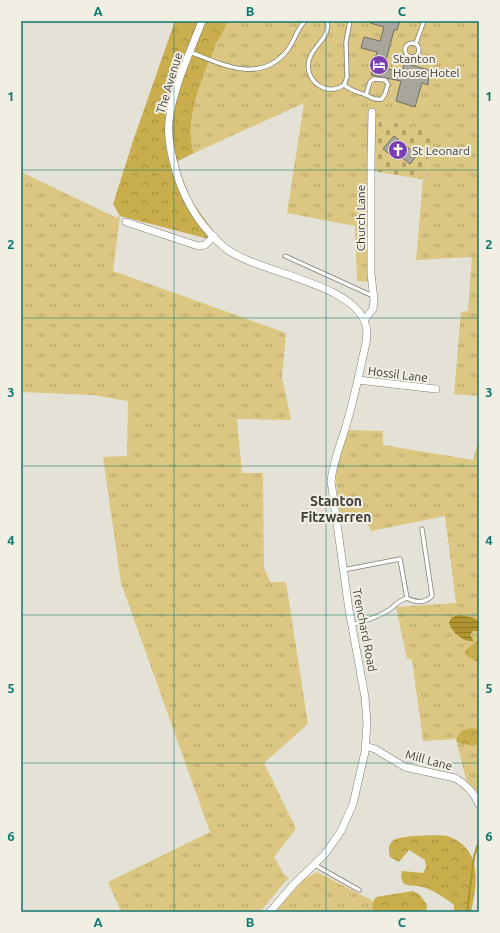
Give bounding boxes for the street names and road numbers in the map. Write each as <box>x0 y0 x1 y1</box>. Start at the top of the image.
street label: The Avenue <box>154 51 184 115</box>
street label: Church Lane <box>354 185 367 251</box>
street label: Hossil Lane <box>367 364 429 384</box>
street label: Trenchard Road <box>351 587 379 673</box>
street label: Mill Lane <box>404 747 454 773</box>

